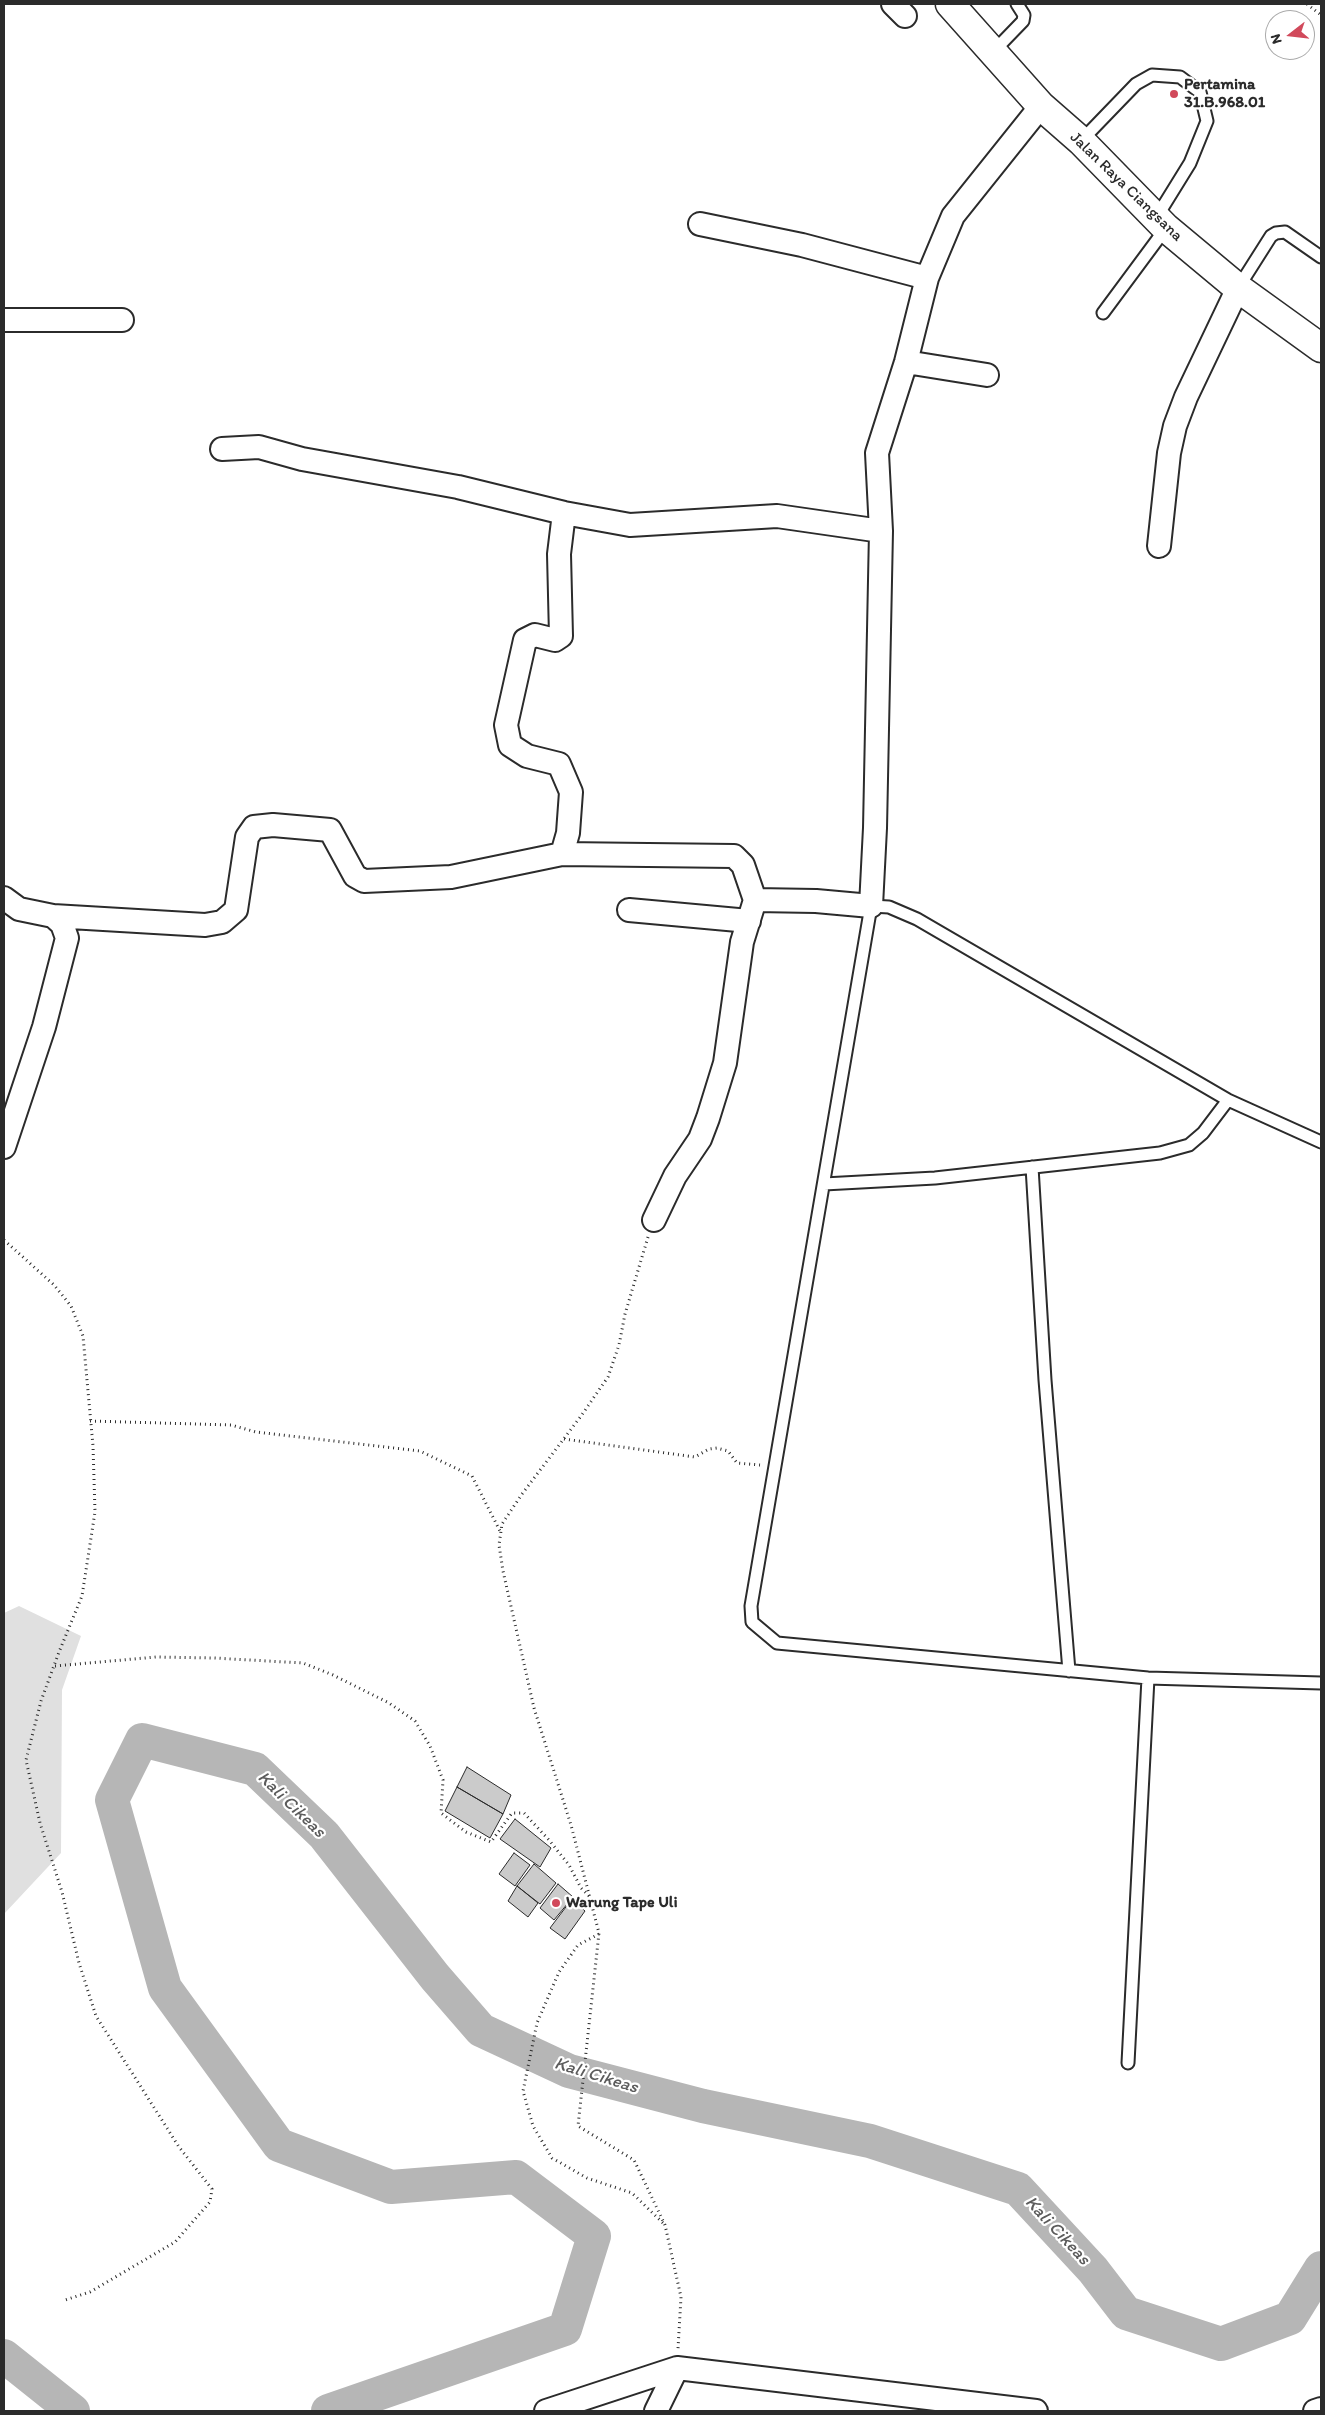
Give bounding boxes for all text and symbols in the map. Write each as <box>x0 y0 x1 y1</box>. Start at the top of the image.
north arrow <box>1265 10 1315 60</box>
text: N <box>1267 32 1286 46</box>
place label: Pertamina 31.B.968.01 <box>1184 75 1265 113</box>
marker: Pertamina 31.B.968.01 <box>1168 88 1180 100</box>
street label: Jalan Raya Ciangsana <box>1066 128 1186 246</box>
water label: Kali Cikeas <box>253 1767 329 1843</box>
place label: Warung Tape Uli <box>566 1893 677 1913</box>
marker: Warung Tape Uli <box>550 1897 562 1909</box>
water label: Kali Cikeas <box>552 2053 640 2099</box>
water label: Kali Cikeas <box>1020 2192 1094 2270</box>

